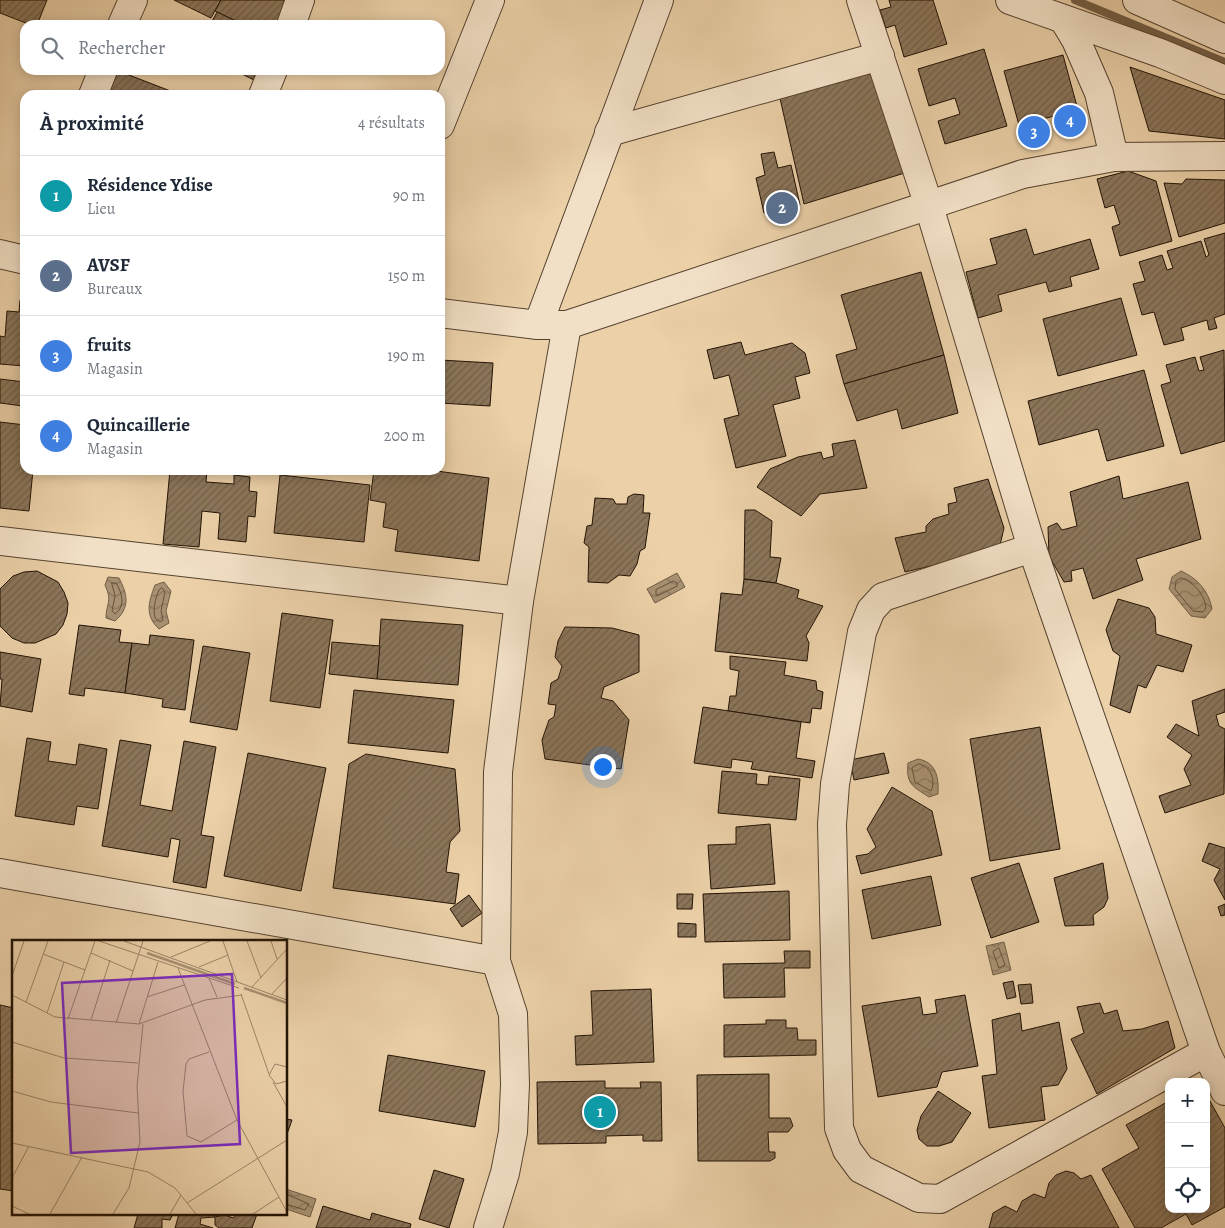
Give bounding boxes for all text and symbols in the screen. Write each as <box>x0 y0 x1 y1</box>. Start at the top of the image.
search box <box>20 20 445 75</box>
icon: search <box>38 34 66 62</box>
text: Rechercher <box>78 35 165 61</box>
pin: 4 <box>1054 102 1086 140</box>
text: À proximité <box>40 109 144 137</box>
text: 4 résultats <box>358 112 425 134</box>
pin: 3 <box>1018 113 1050 151</box>
text: Résidence Ydise <box>87 172 213 198</box>
text: 1 <box>53 185 59 207</box>
text: 90 m <box>393 185 425 207</box>
pin: 2 <box>766 189 798 227</box>
text: Lieu <box>87 198 115 220</box>
text: AVSF <box>87 252 130 278</box>
text: 2 <box>52 265 60 287</box>
text: 150 m <box>388 265 425 287</box>
text: Bureaux <box>87 278 142 300</box>
text: fruits <box>87 332 131 358</box>
text: 3 <box>53 345 59 367</box>
text: 190 m <box>387 345 425 367</box>
text: Magasin <box>87 358 143 380</box>
text: Quincaillerie <box>87 412 190 438</box>
text: 4 <box>52 425 60 447</box>
text: 200 m <box>384 425 425 447</box>
text: Magasin <box>87 438 143 460</box>
your location <box>590 754 616 780</box>
inset map <box>12 940 288 1216</box>
map controls <box>1165 1078 1210 1213</box>
button: + <box>1165 1078 1210 1123</box>
pin: 1 <box>584 1093 616 1131</box>
button: − <box>1165 1123 1210 1168</box>
button: locate <box>1165 1168 1210 1213</box>

